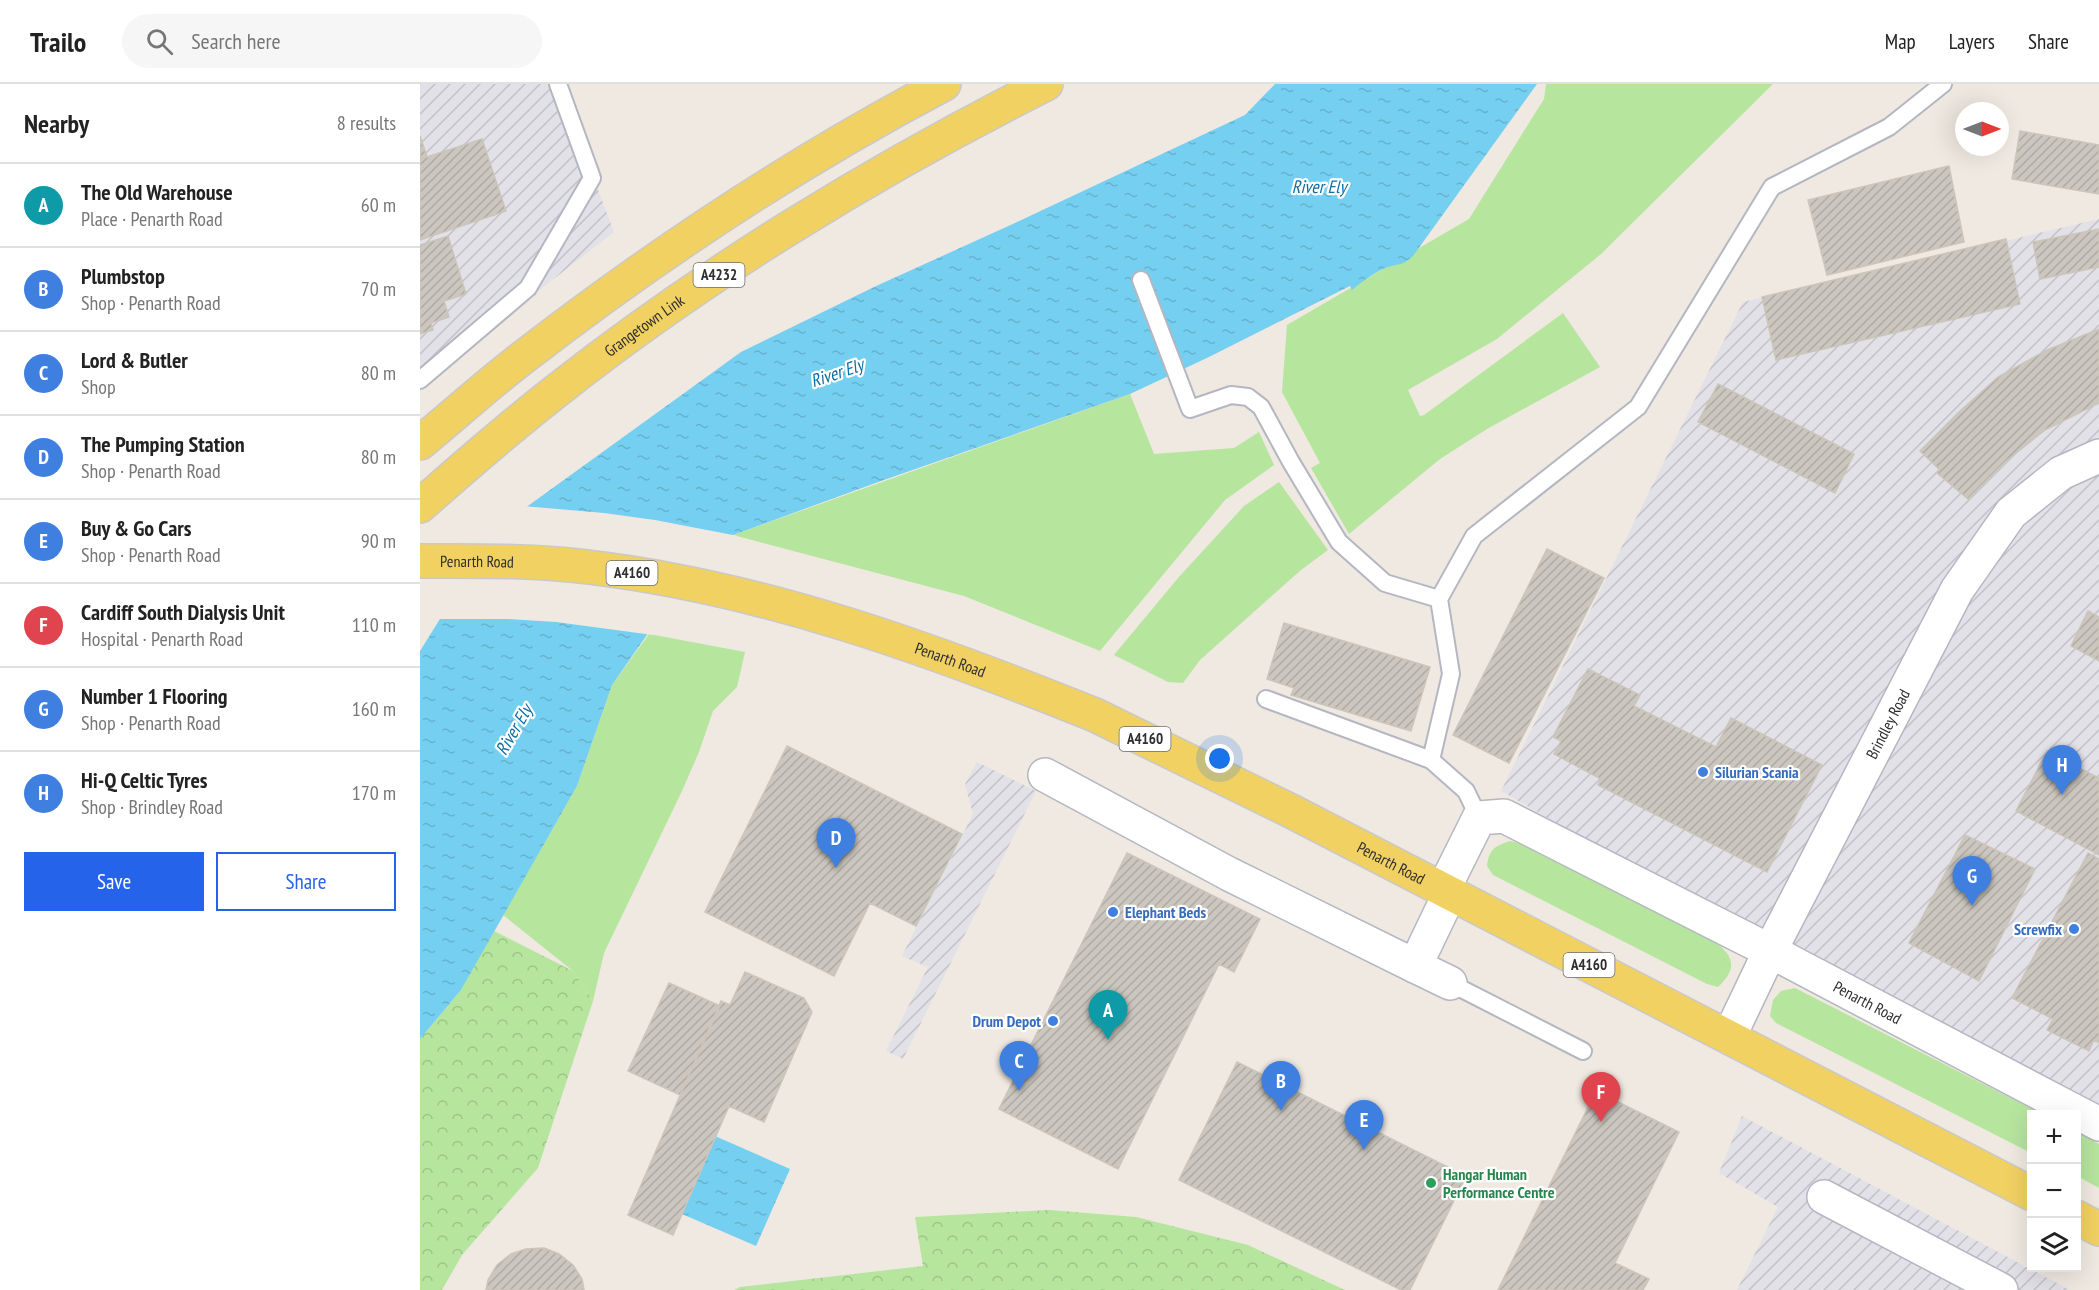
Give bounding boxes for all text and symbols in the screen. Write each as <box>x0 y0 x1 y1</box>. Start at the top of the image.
search box <box>122 14 542 68</box>
text: Trailo <box>30 23 86 60</box>
icon: search <box>143 25 176 58</box>
text: Search here <box>191 27 281 55</box>
text: Map <box>1885 28 1916 55</box>
text: Layers <box>1949 28 1995 55</box>
text: Share <box>2028 28 2069 55</box>
north arrow <box>1955 102 2009 156</box>
text: Nearby <box>24 107 89 140</box>
text: 8 results <box>337 110 396 136</box>
water label: River Ely <box>1292 175 1348 198</box>
text: The Old Warehouse <box>81 178 233 206</box>
text: A <box>38 192 49 218</box>
text: 60 m <box>361 192 396 218</box>
text: Place · Penarth Road <box>81 206 223 232</box>
text: Plumbstop <box>81 262 165 290</box>
road number: A4232 <box>694 263 744 287</box>
text: B <box>39 276 48 302</box>
text: 70 m <box>361 276 396 302</box>
text: Shop · Penarth Road <box>81 290 221 316</box>
street label: Grangetown Link <box>600 290 688 361</box>
text: Lord & Butler <box>81 346 188 374</box>
water label: River Ely <box>807 352 868 392</box>
text: C <box>39 360 48 386</box>
text: 80 m <box>361 360 396 386</box>
text: Shop <box>81 374 116 400</box>
text: The Pumping Station <box>81 430 245 458</box>
text: D <box>38 444 49 470</box>
text: 80 m <box>361 444 396 470</box>
text: Shop · Penarth Road <box>81 458 221 484</box>
text: Buy & Go Cars <box>81 514 191 542</box>
text: E <box>39 528 48 554</box>
text: 90 m <box>361 528 396 554</box>
text: Shop · Penarth Road <box>81 542 221 568</box>
street label: Penarth Road <box>440 551 514 572</box>
road number: A4160 <box>606 561 658 585</box>
text: Cardiff South Dialysis Unit <box>81 598 285 626</box>
text: F <box>39 612 48 638</box>
text: 110 m <box>352 612 396 638</box>
text: Hospital · Penarth Road <box>81 626 243 652</box>
street label: Penarth Road <box>912 638 989 681</box>
text: Number 1 Flooring <box>81 682 228 710</box>
street label: Brindley Road <box>1861 686 1914 762</box>
text: G <box>38 696 49 722</box>
text: 160 m <box>352 696 396 722</box>
water label: River Ely <box>490 699 538 759</box>
text: Shop · Penarth Road <box>81 710 221 736</box>
road number: A4160 <box>1120 727 1170 751</box>
your location <box>1205 744 1234 773</box>
pin: H <box>2042 746 2082 795</box>
place label: Silurian Scania <box>1715 762 1799 782</box>
marker: Silurian Scania <box>1696 765 1710 779</box>
text: Hi-Q Celtic Tyres <box>81 766 208 794</box>
text: H <box>38 780 49 806</box>
text: 170 m <box>352 780 396 806</box>
text: Shop · Brindley Road <box>81 794 223 820</box>
pin: D <box>816 818 856 868</box>
street label: Penarth Road <box>1354 837 1429 889</box>
button: Save <box>24 852 204 911</box>
button: Share <box>216 852 396 911</box>
pin: G <box>1952 856 1992 906</box>
place label: Elephant Beds <box>1125 902 1206 922</box>
marker: Elephant Beds <box>1106 905 1120 919</box>
place label: Screwfix <box>2014 919 2062 939</box>
marker: Screwfix <box>2067 922 2081 936</box>
road number: A4160 <box>1564 953 1614 977</box>
street label: Penarth Road <box>1830 976 1905 1028</box>
pin: A <box>1088 990 1128 1040</box>
place label: Drum Depot <box>972 1011 1041 1031</box>
marker: Drum Depot <box>1046 1014 1060 1028</box>
pin: C <box>1000 1042 1038 1091</box>
pin: B <box>1262 1062 1300 1111</box>
pin: F <box>1582 1072 1620 1122</box>
pin: E <box>1344 1100 1384 1150</box>
map controls <box>2027 1110 2081 1272</box>
button: + <box>2027 1110 2081 1164</box>
place label: Hangar Human Performance Centre <box>1443 1164 1555 1202</box>
button: − <box>2027 1164 2081 1218</box>
marker: Hangar Human Performance Centre <box>1424 1176 1438 1190</box>
button: layers <box>2027 1218 2081 1272</box>

